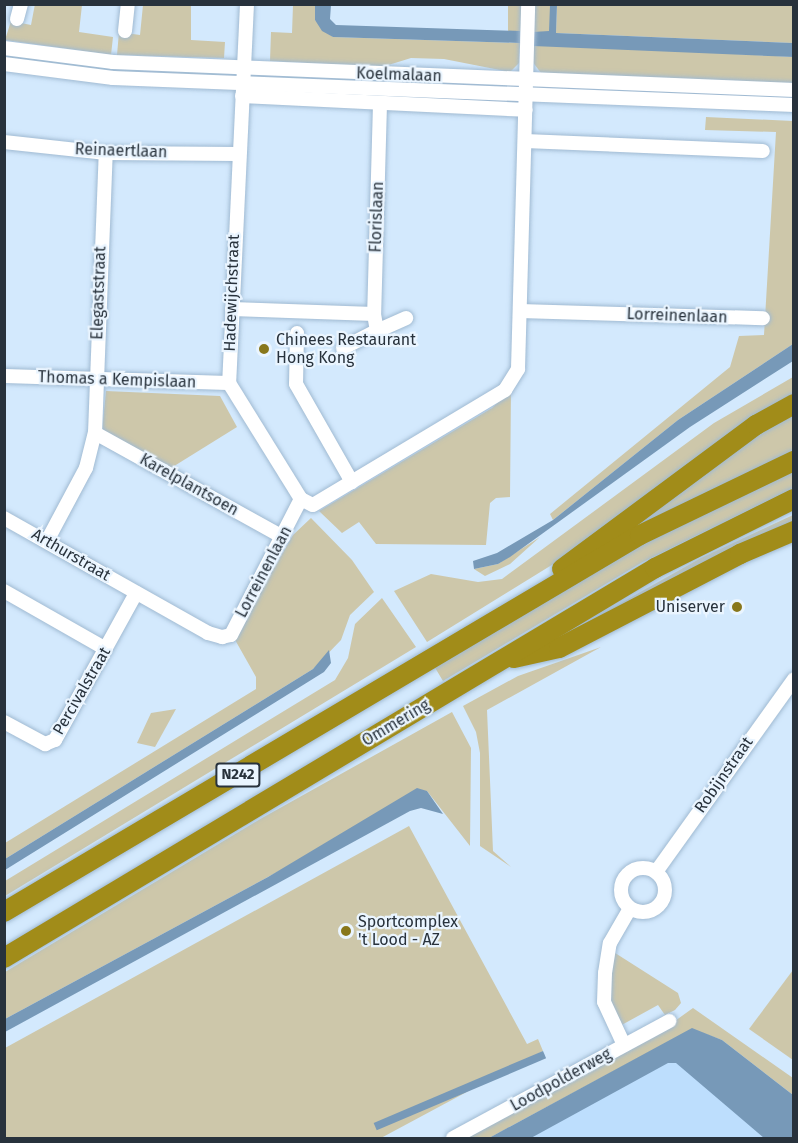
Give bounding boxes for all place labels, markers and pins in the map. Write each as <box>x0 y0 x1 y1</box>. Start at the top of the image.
place label: Chinees Restaurant Hong Kong <box>276 330 416 368</box>
marker: Chinees Restaurant Hong Kong <box>257 342 271 356</box>
place label: Uniserver <box>655 597 725 617</box>
marker: Uniserver <box>730 600 744 614</box>
place label: Sportcomplex 't Lood - AZ <box>358 912 458 950</box>
marker: Sportcomplex 't Lood - AZ <box>339 924 353 938</box>

